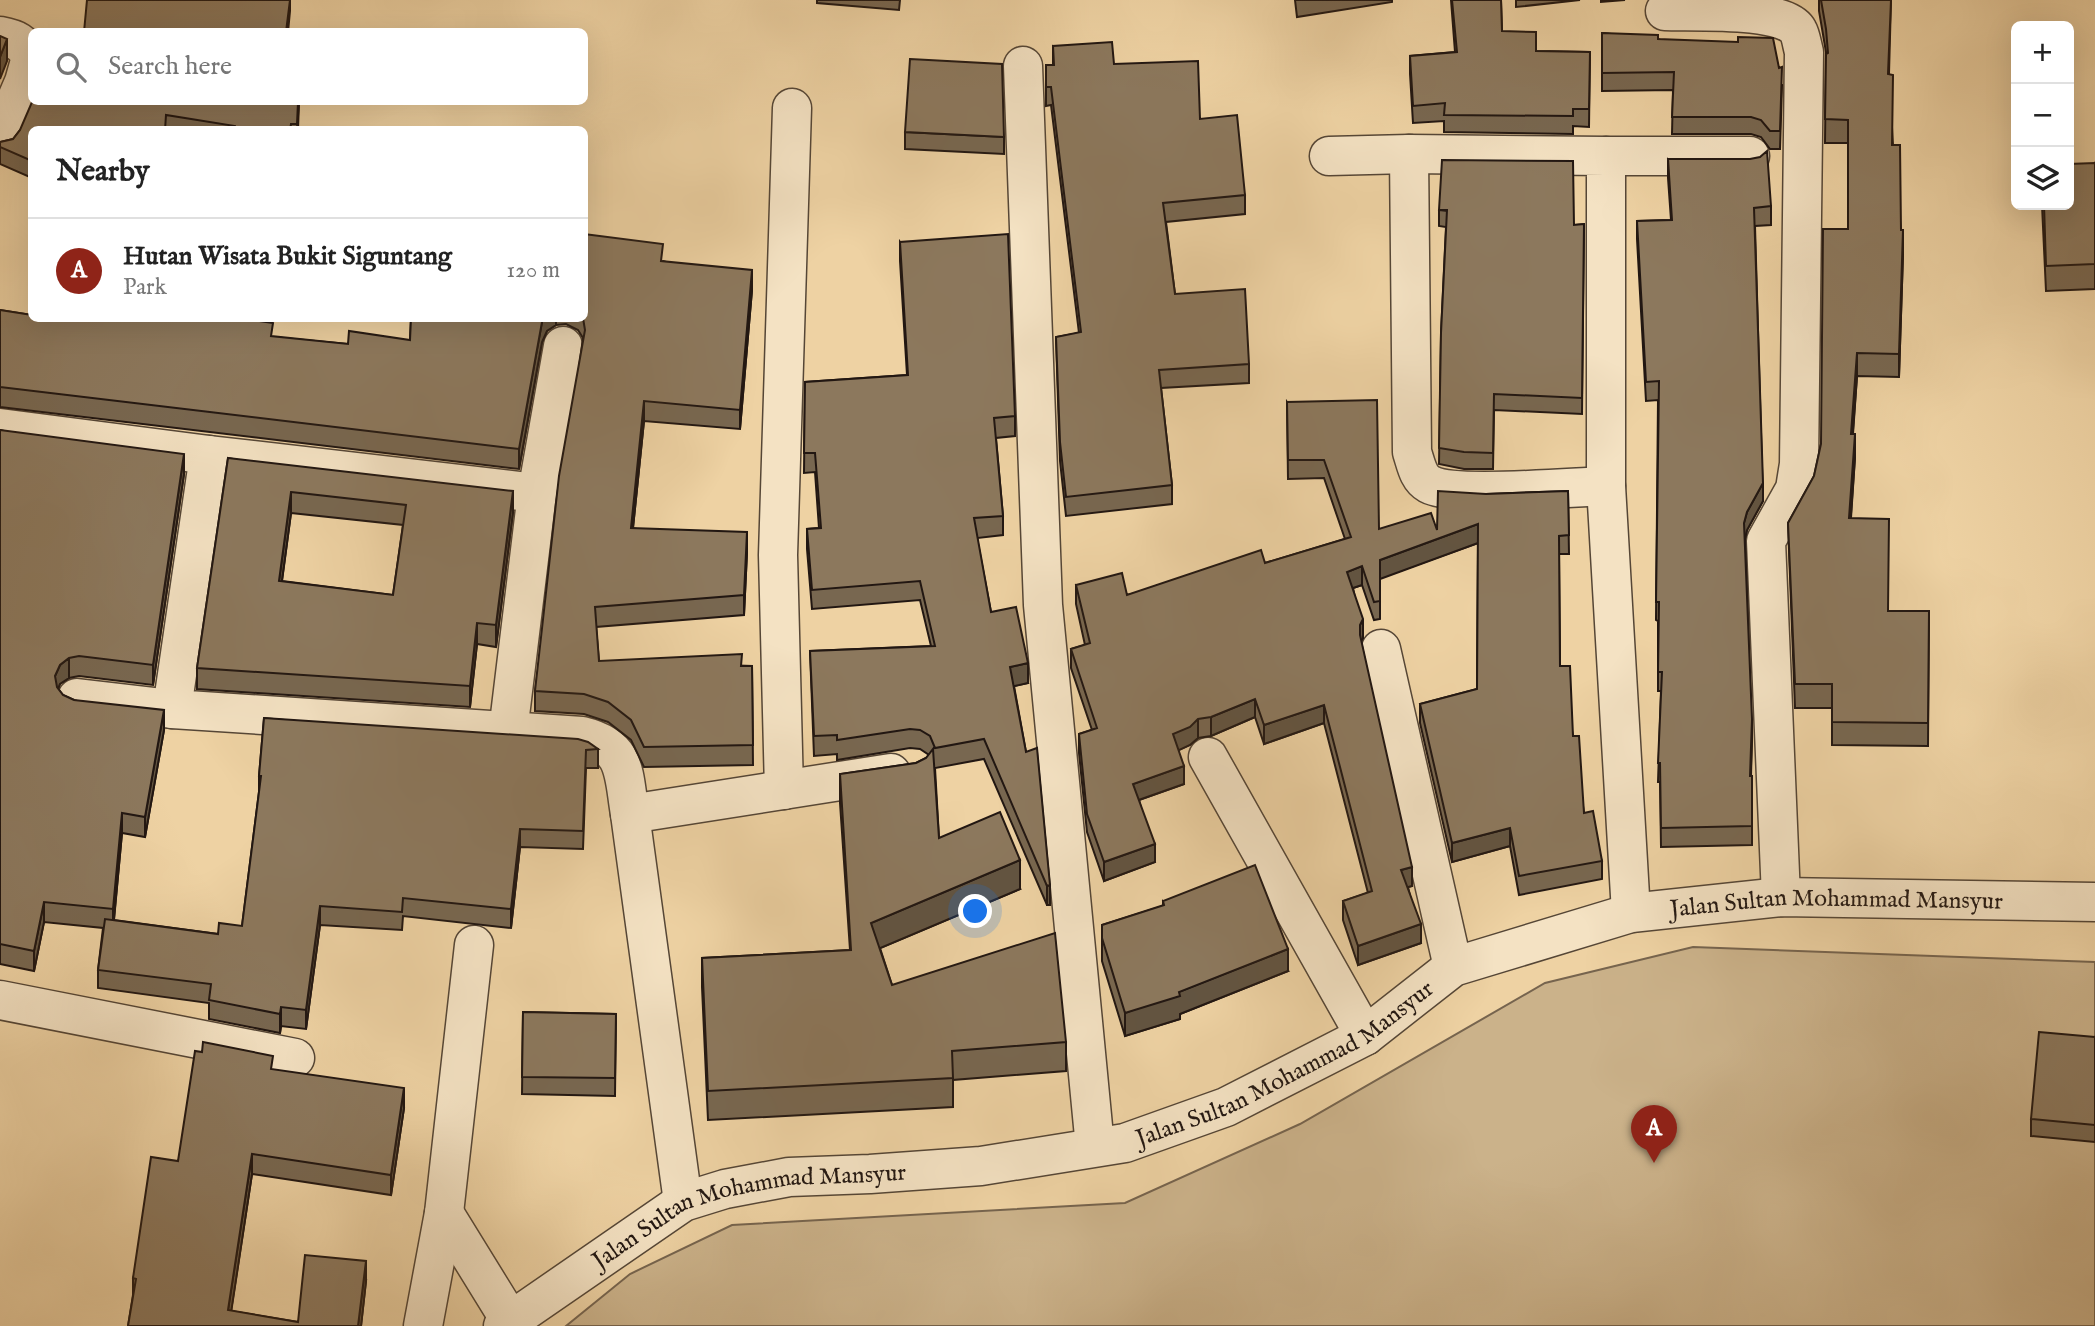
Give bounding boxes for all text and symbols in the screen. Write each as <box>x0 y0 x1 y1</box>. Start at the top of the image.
map controls <box>2011 21 2074 210</box>
button: + <box>2011 21 2074 84</box>
search box <box>28 28 588 105</box>
icon: search <box>52 48 90 86</box>
text: Search here <box>108 50 232 83</box>
button: − <box>2011 84 2074 147</box>
button: layers <box>2011 147 2074 210</box>
text: Nearby <box>56 153 149 191</box>
text: Hutan Wisata Bukit Siguntang <box>123 240 452 273</box>
text: A <box>71 256 87 285</box>
text: 120 m <box>507 256 560 285</box>
text: Park <box>123 273 167 302</box>
street label: Jalan Sultan Mohammad Mansyur <box>1666 882 2003 926</box>
your location <box>958 894 992 928</box>
street label: Jalan Sultan Mohammad Mansyur <box>1129 974 1441 1156</box>
pin: A <box>1631 1105 1677 1163</box>
street label: Jalan Sultan Mohammad Mansyur <box>584 1157 907 1279</box>

